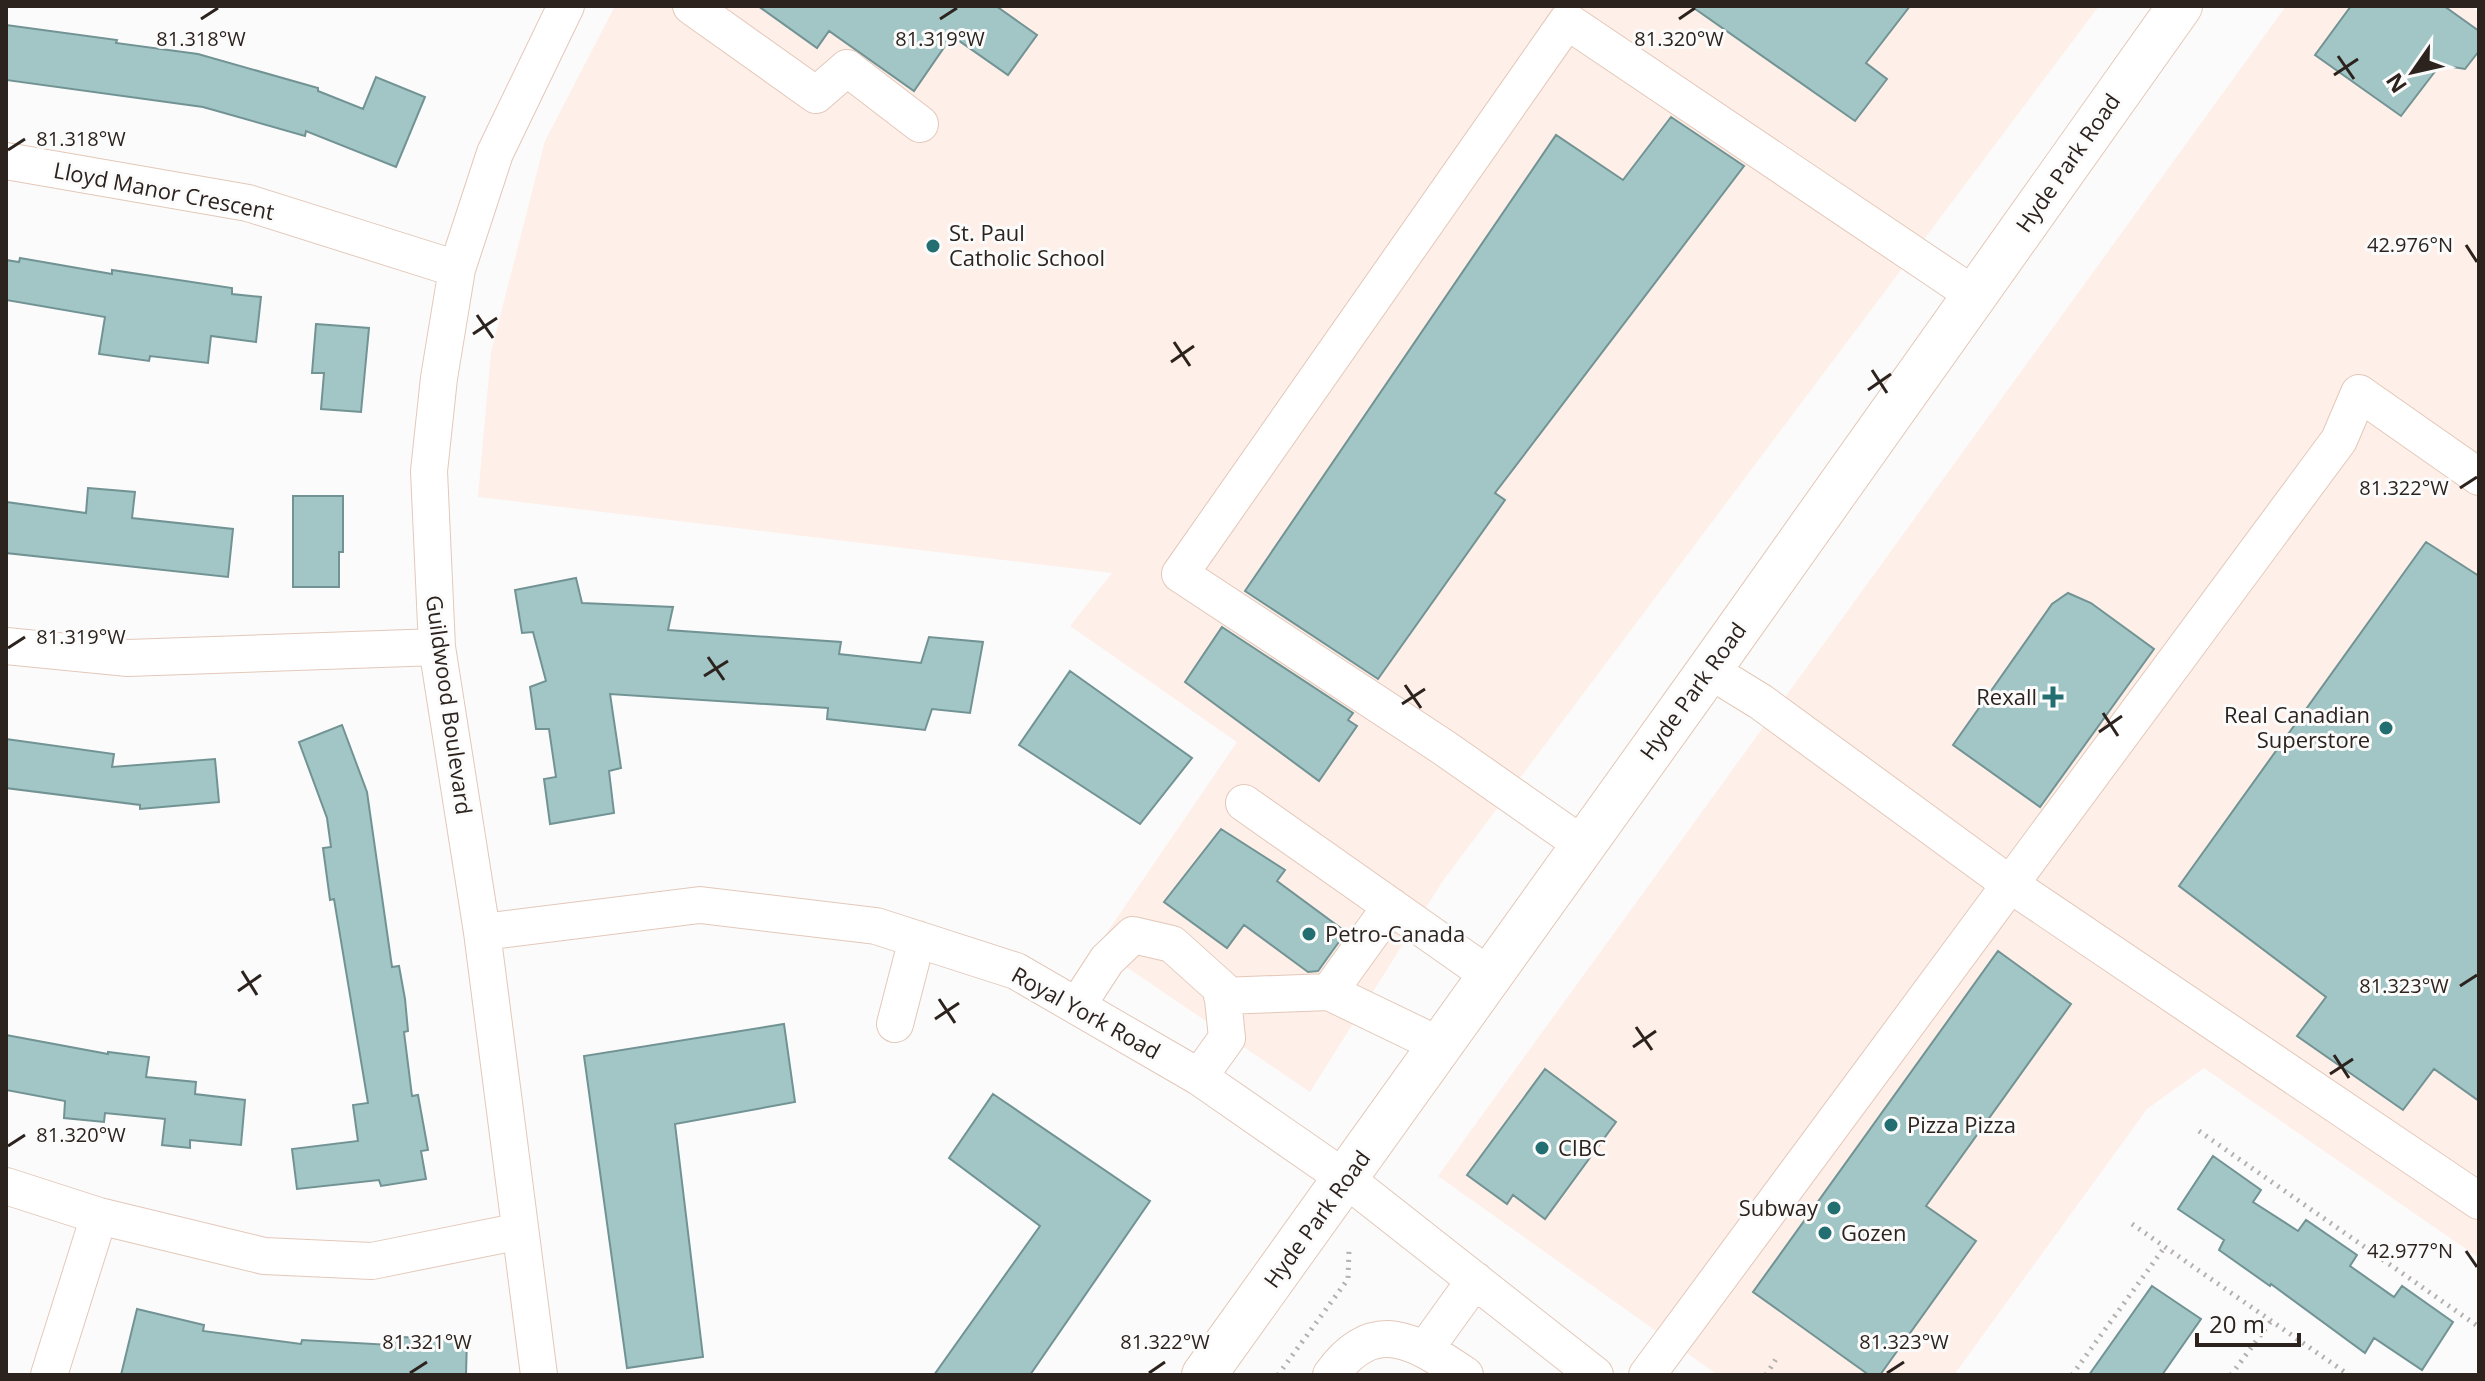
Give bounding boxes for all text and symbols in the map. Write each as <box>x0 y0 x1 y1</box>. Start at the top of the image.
text: 81.318°W <box>156 25 246 52</box>
text: 81.319°W <box>895 25 985 52</box>
text: 81.320°W <box>1634 25 1724 52</box>
north arrow <box>2373 32 2453 112</box>
text: N <box>2378 68 2413 100</box>
street label: Hyde Park Road <box>2008 87 2126 238</box>
text: 81.318°W <box>36 125 126 152</box>
street label: Lloyd Manor Crescent <box>51 154 277 226</box>
place label: St. Paul Catholic School <box>949 217 1105 272</box>
text: 42.976°N <box>2367 231 2453 258</box>
marker: St. Paul Catholic School <box>924 237 942 255</box>
text: 81.322°W <box>2359 474 2449 501</box>
street label: Guildwood Boulevard <box>420 593 480 817</box>
street label: Hyde Park Road <box>1632 616 1752 765</box>
text: 81.319°W <box>36 623 126 650</box>
place label: Rexall <box>1976 681 2037 711</box>
marker: Rexall <box>2044 688 2062 706</box>
place label: Real Canadian Superstore <box>2224 699 2370 754</box>
marker: Real Canadian Superstore <box>2377 719 2395 737</box>
place label: Petro-Canada <box>1325 918 1465 948</box>
marker: Petro-Canada <box>1300 925 1318 943</box>
street label: Royal York Road <box>1007 959 1166 1065</box>
text: 81.323°W <box>2359 972 2449 999</box>
place label: Pizza Pizza <box>1907 1109 2016 1139</box>
marker: Pizza Pizza <box>1882 1116 1900 1134</box>
text: 81.320°W <box>36 1121 126 1148</box>
place label: CIBC <box>1558 1132 1606 1162</box>
marker: CIBC <box>1533 1139 1551 1157</box>
street label: Hyde Park Road <box>1256 1144 1376 1293</box>
place label: Subway <box>1739 1192 1819 1222</box>
marker: Subway <box>1825 1199 1843 1217</box>
place label: Gozen <box>1841 1217 1906 1247</box>
marker: Gozen <box>1816 1224 1834 1242</box>
text: 42.977°N <box>2367 1237 2453 1264</box>
scale bar <box>2197 1297 2299 1347</box>
text: 20 m <box>2209 1307 2265 1340</box>
text: 81.321°W <box>382 1328 472 1355</box>
text: 81.322°W <box>1120 1328 1210 1355</box>
text: 81.323°W <box>1859 1328 1949 1355</box>

